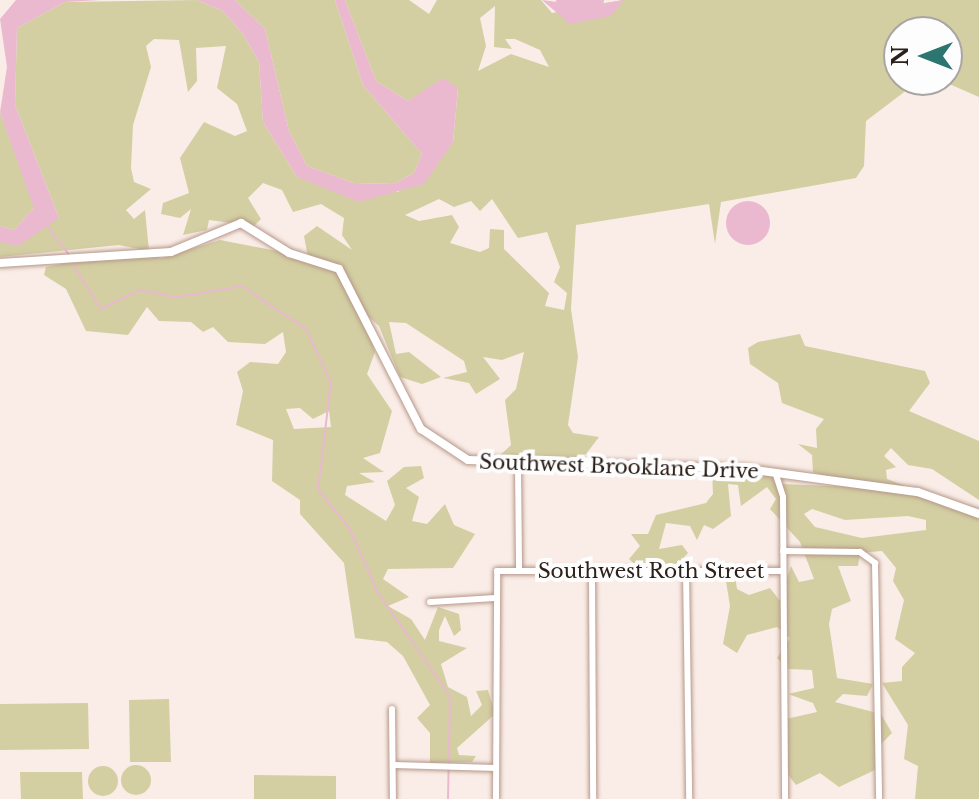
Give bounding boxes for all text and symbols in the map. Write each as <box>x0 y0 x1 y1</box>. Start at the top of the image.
north arrow <box>883 16 963 96</box>
text: N <box>887 46 914 66</box>
street label: Southwest Brooklane Drive <box>479 450 759 484</box>
street label: Southwest Roth Street <box>538 559 764 583</box>

